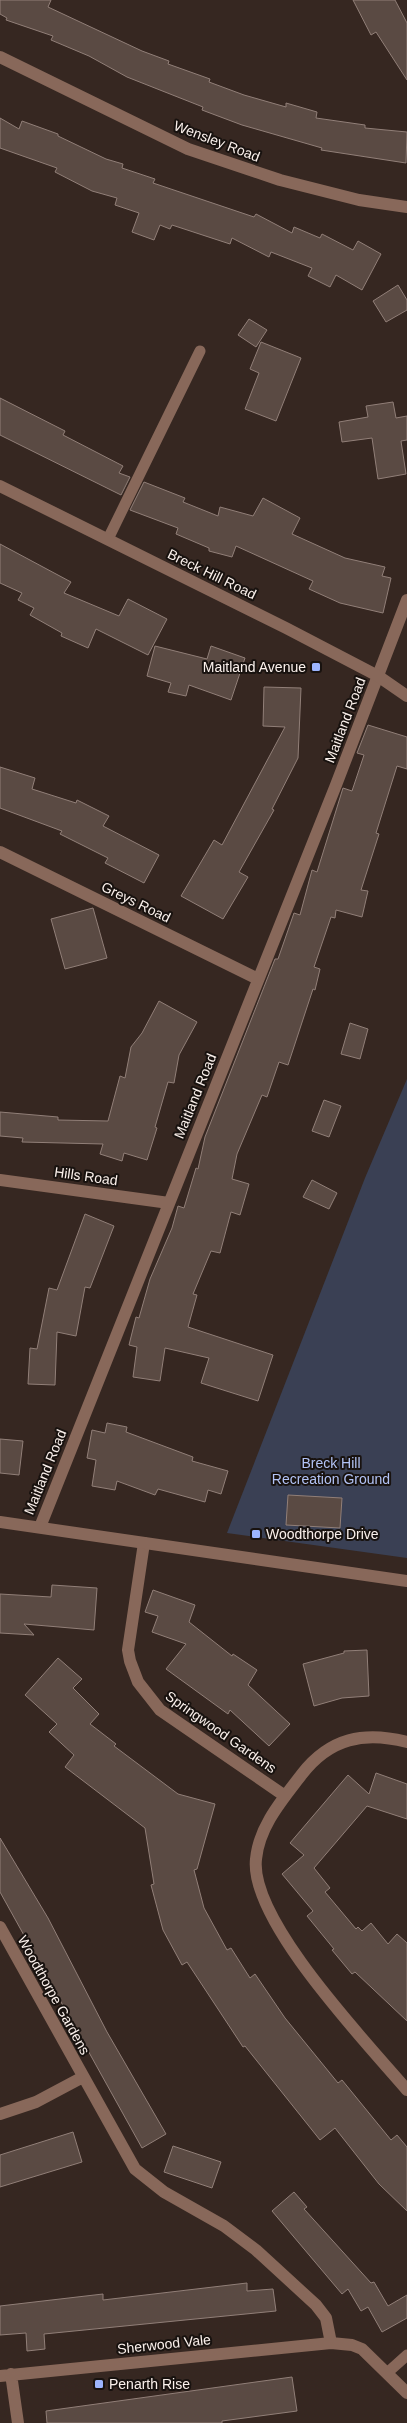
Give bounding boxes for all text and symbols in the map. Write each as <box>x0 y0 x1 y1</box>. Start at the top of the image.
street label: Wensley Road <box>172 117 262 165</box>
street label: Breck Hill Road <box>165 546 259 602</box>
place label: Maitland Avenue <box>203 659 306 675</box>
marker: Maitland Avenue <box>310 661 322 673</box>
street label: Maitland Road <box>321 675 369 765</box>
street label: Greys Road <box>99 878 173 926</box>
street label: Maitland Road <box>171 1051 219 1141</box>
street label: Hills Road <box>53 1164 119 1188</box>
street label: Maitland Road <box>21 1427 69 1517</box>
park label: Breck Hill Recreation Ground <box>272 1455 390 1487</box>
place label: Woodthorpe Drive <box>266 1526 379 1542</box>
marker: Woodthorpe Drive <box>250 1528 262 1540</box>
street label: Springwood Gardens <box>163 1688 279 1776</box>
street label: Woodthorpe Gardens <box>15 1933 93 2057</box>
street label: Sherwood Vale <box>116 2331 212 2357</box>
place label: Penarth Rise <box>109 2376 190 2392</box>
marker: Penarth Rise <box>93 2378 105 2390</box>

